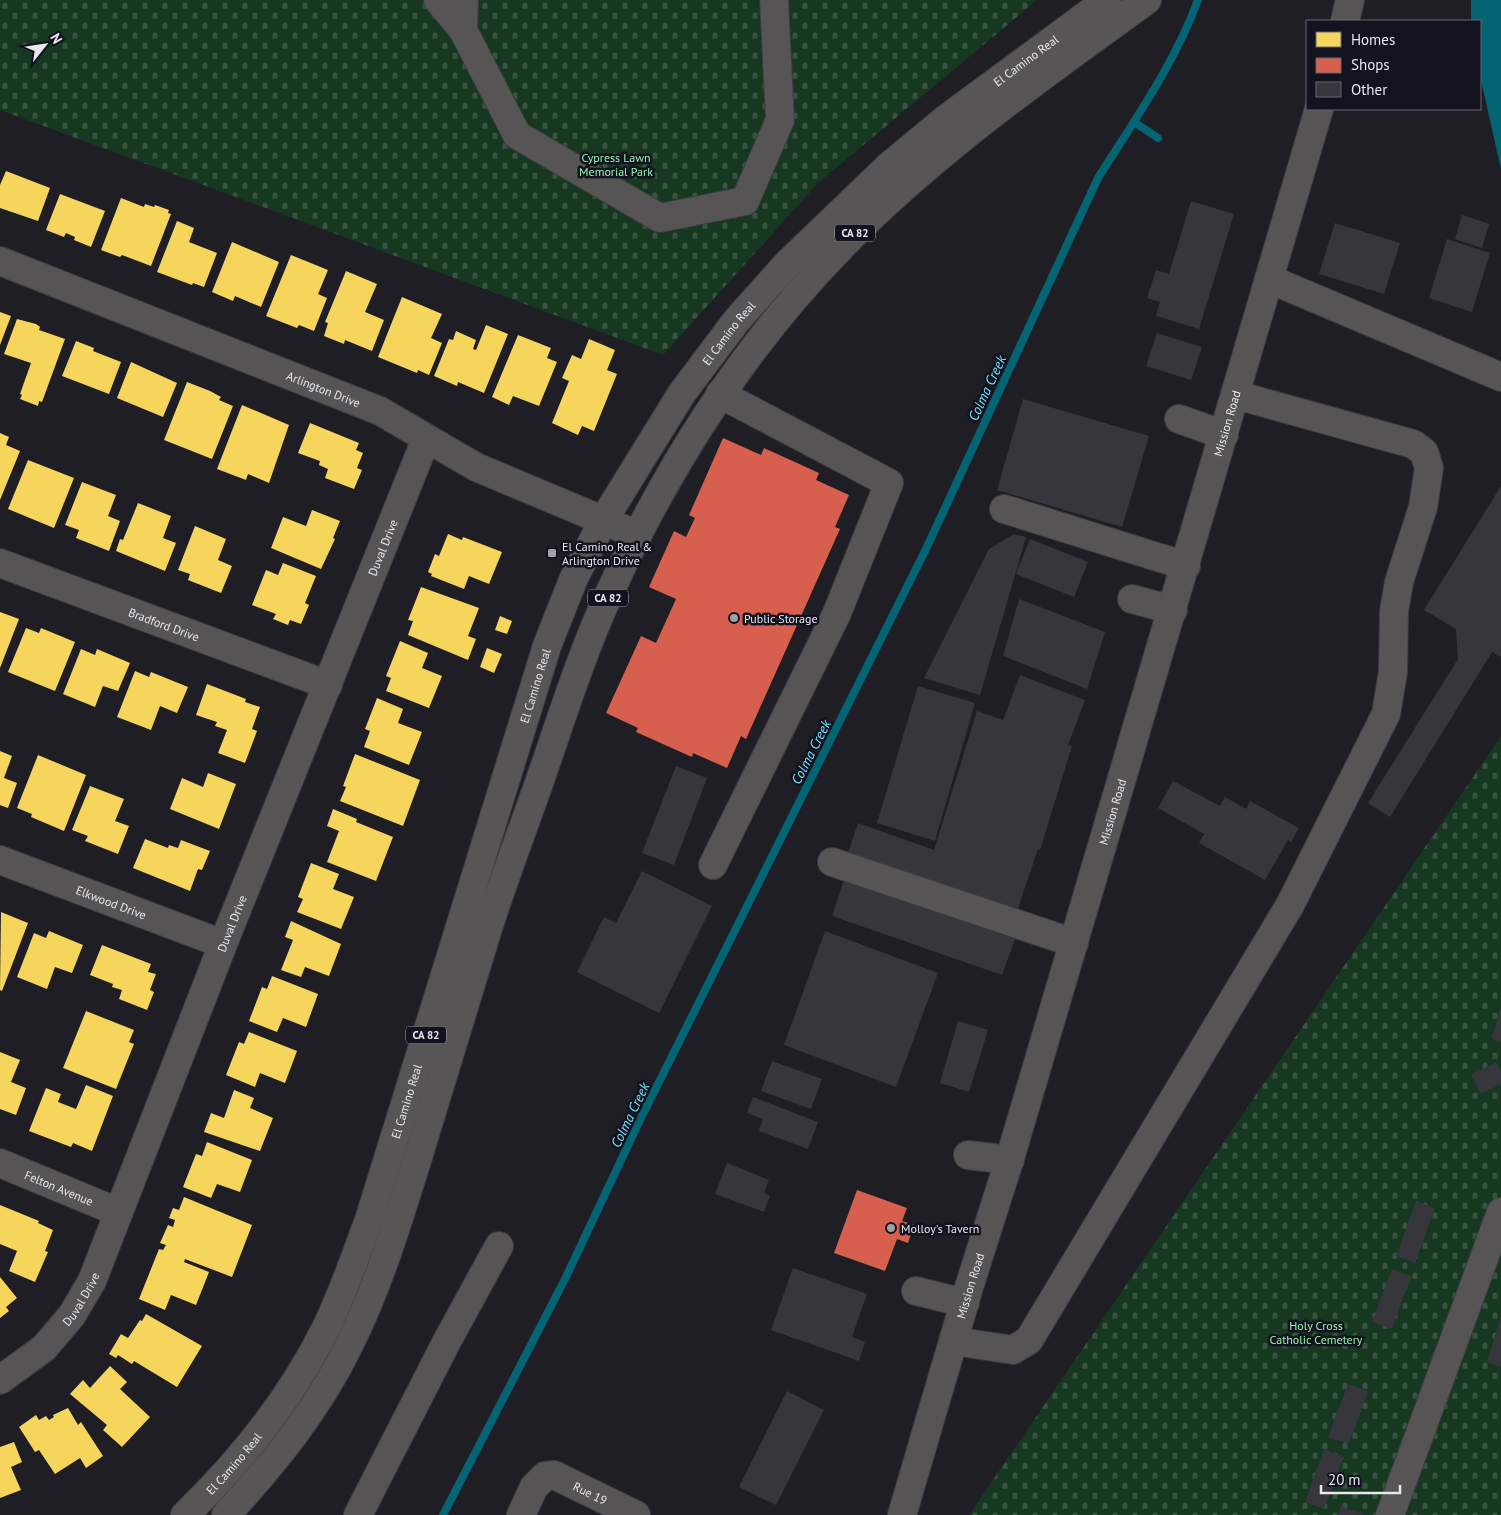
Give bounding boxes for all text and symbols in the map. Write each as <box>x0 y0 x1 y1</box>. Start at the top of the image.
north arrow <box>20 20 70 70</box>
legend <box>1306 20 1481 110</box>
text: N <box>46 30 66 47</box>
text: Homes <box>1351 30 1395 49</box>
street label: El Camino Real <box>990 31 1061 89</box>
text: Shops <box>1351 55 1390 74</box>
text: Other <box>1351 80 1387 99</box>
park label: Cypress Lawn Memorial Park <box>579 150 653 179</box>
road number: CA 82 <box>835 224 875 242</box>
street label: El Camino Real <box>698 297 758 368</box>
water label: Colma Creek <box>964 352 1010 424</box>
street label: Arlington Drive <box>285 367 363 410</box>
street label: Mission Road <box>1210 389 1243 458</box>
street label: Duval Drive <box>364 517 400 578</box>
place label: El Camino Real & Arlington Drive <box>562 539 652 568</box>
marker: El Camino Real & Arlington Drive <box>546 547 558 559</box>
road number: CA 82 <box>588 590 628 606</box>
street label: Bradford Drive <box>127 604 201 644</box>
place label: Public Storage <box>744 611 818 626</box>
marker: Public Storage <box>728 612 740 624</box>
street label: El Camino Real <box>516 646 553 725</box>
water label: Colma Creek <box>787 716 835 787</box>
street label: Mission Road <box>1095 777 1129 846</box>
street label: Elkwood Drive <box>74 882 149 922</box>
street label: Duval Drive <box>213 893 249 954</box>
road number: CA 82 <box>406 1026 446 1044</box>
street label: El Camino Real <box>387 1062 425 1140</box>
water label: Colma Creek <box>607 1079 654 1150</box>
street label: Felton Avenue <box>22 1167 96 1208</box>
place label: Molloy's Tavern <box>901 1221 979 1236</box>
marker: Molloy's Tavern <box>885 1222 897 1234</box>
street label: Mission Road <box>953 1251 987 1320</box>
street label: Duval Drive <box>59 1270 102 1329</box>
park label: Holy Cross Catholic Cemetery <box>1270 1318 1363 1347</box>
street label: El Camino Real <box>202 1429 265 1497</box>
scale bar <box>1321 1462 1400 1494</box>
text: 20 m <box>1328 1470 1361 1489</box>
street label: Rue 19 <box>571 1478 610 1507</box>

